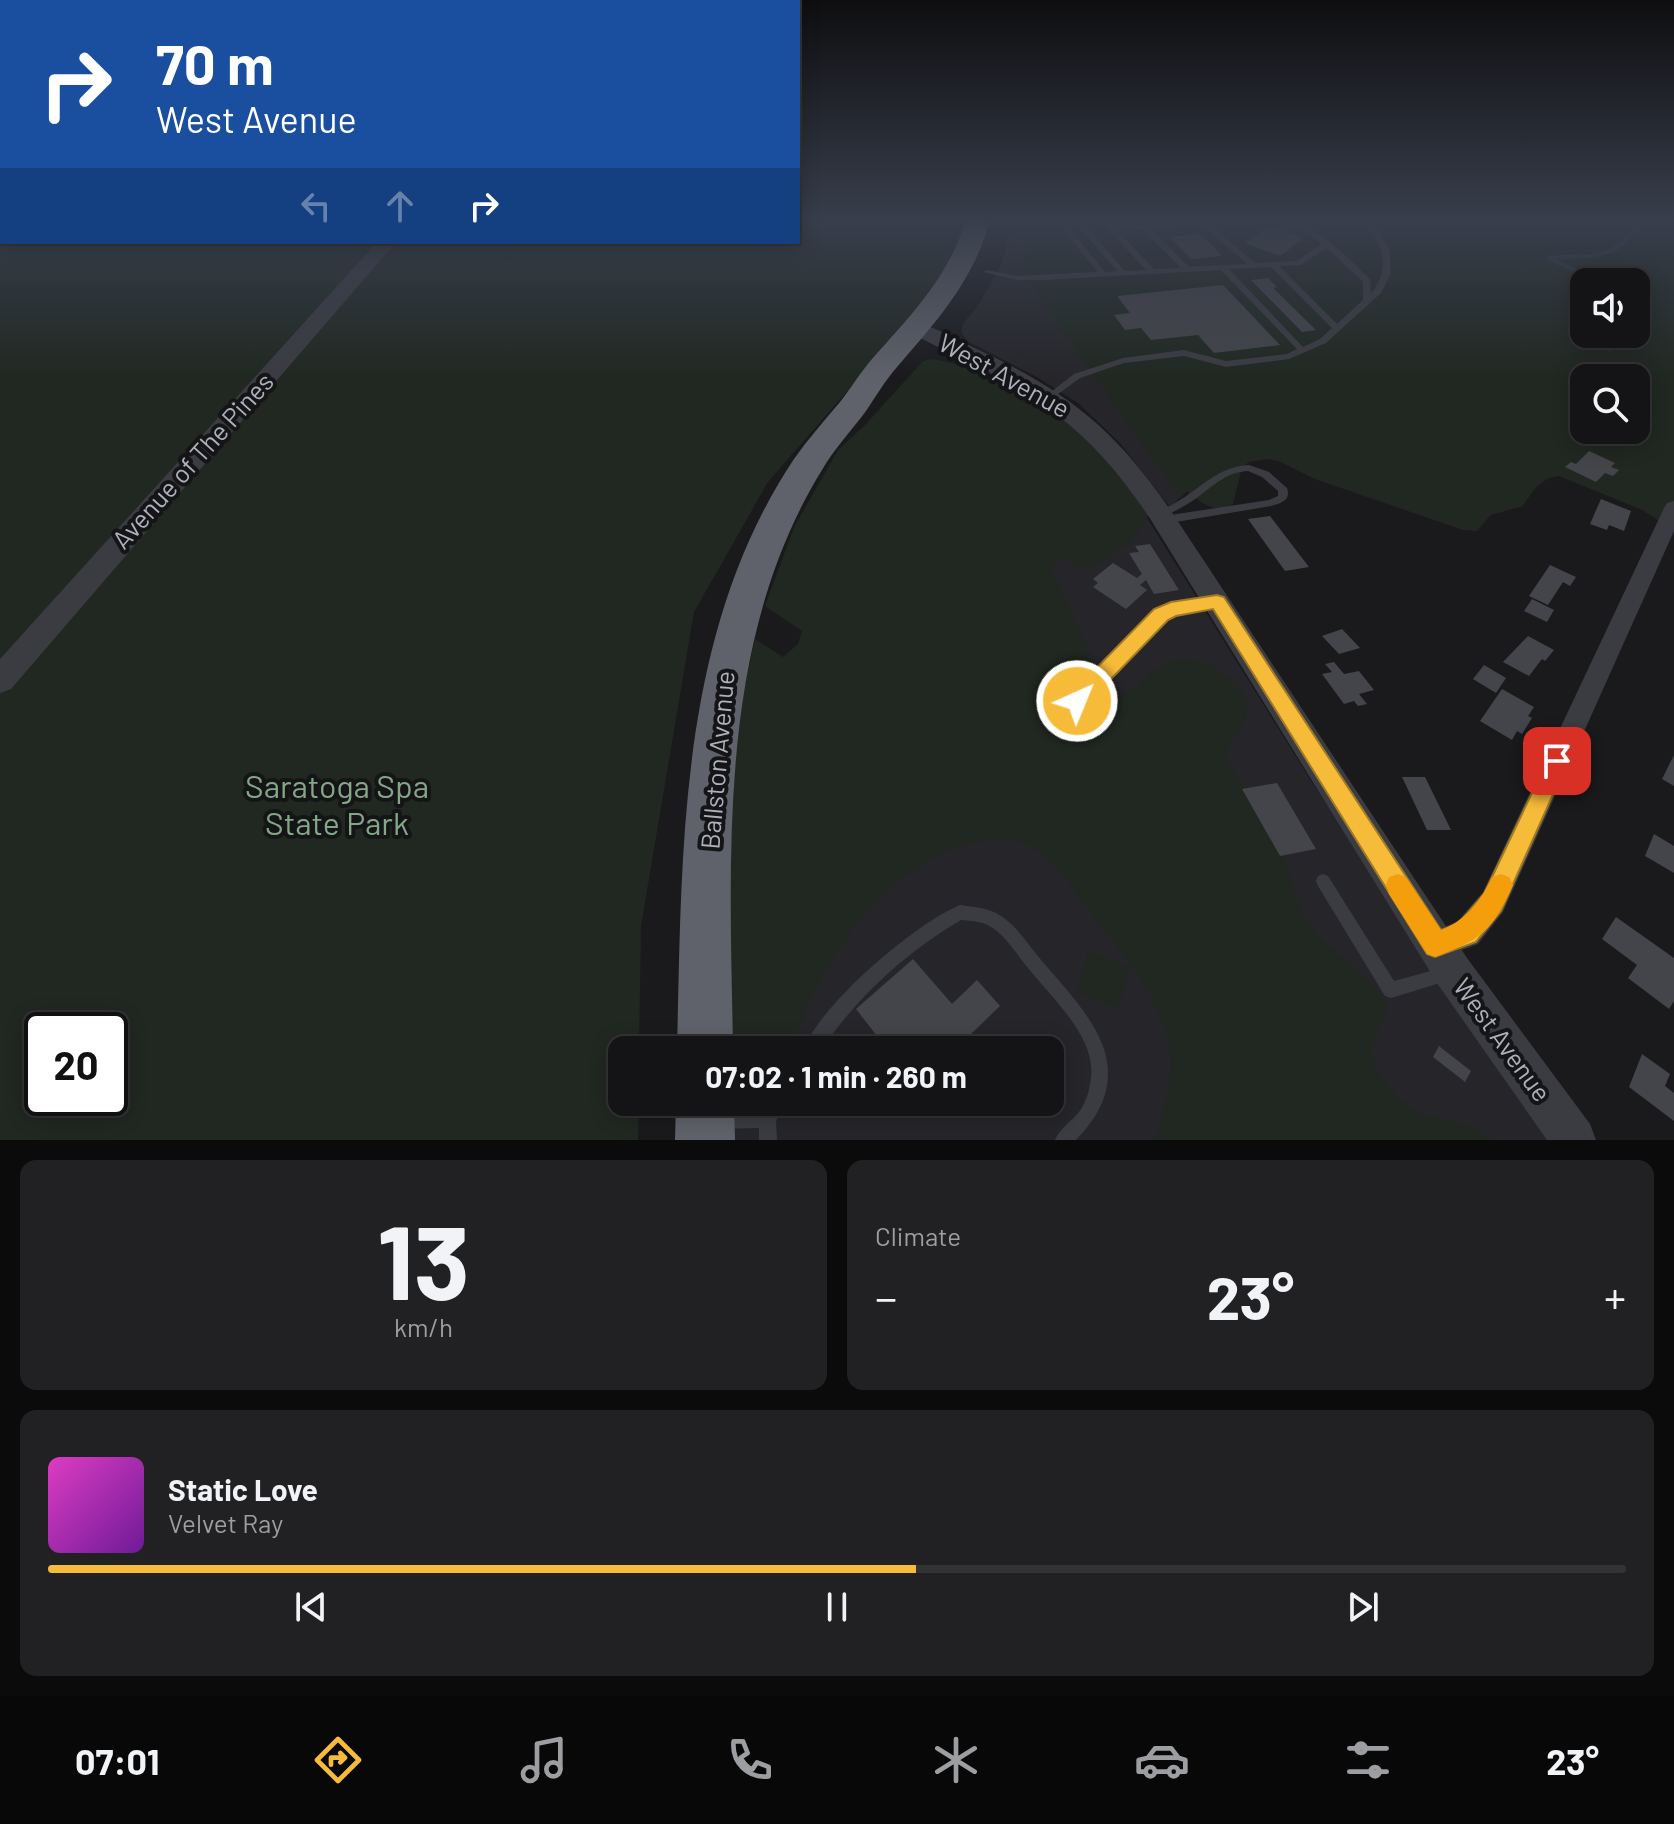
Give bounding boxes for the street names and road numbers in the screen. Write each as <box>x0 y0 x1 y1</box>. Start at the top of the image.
street label: West Avenue <box>934 326 1076 423</box>
street label: Avenue of The Pines <box>105 366 279 554</box>
street label: Ballston Avenue <box>693 669 740 850</box>
street label: West Avenue <box>1448 971 1558 1107</box>

